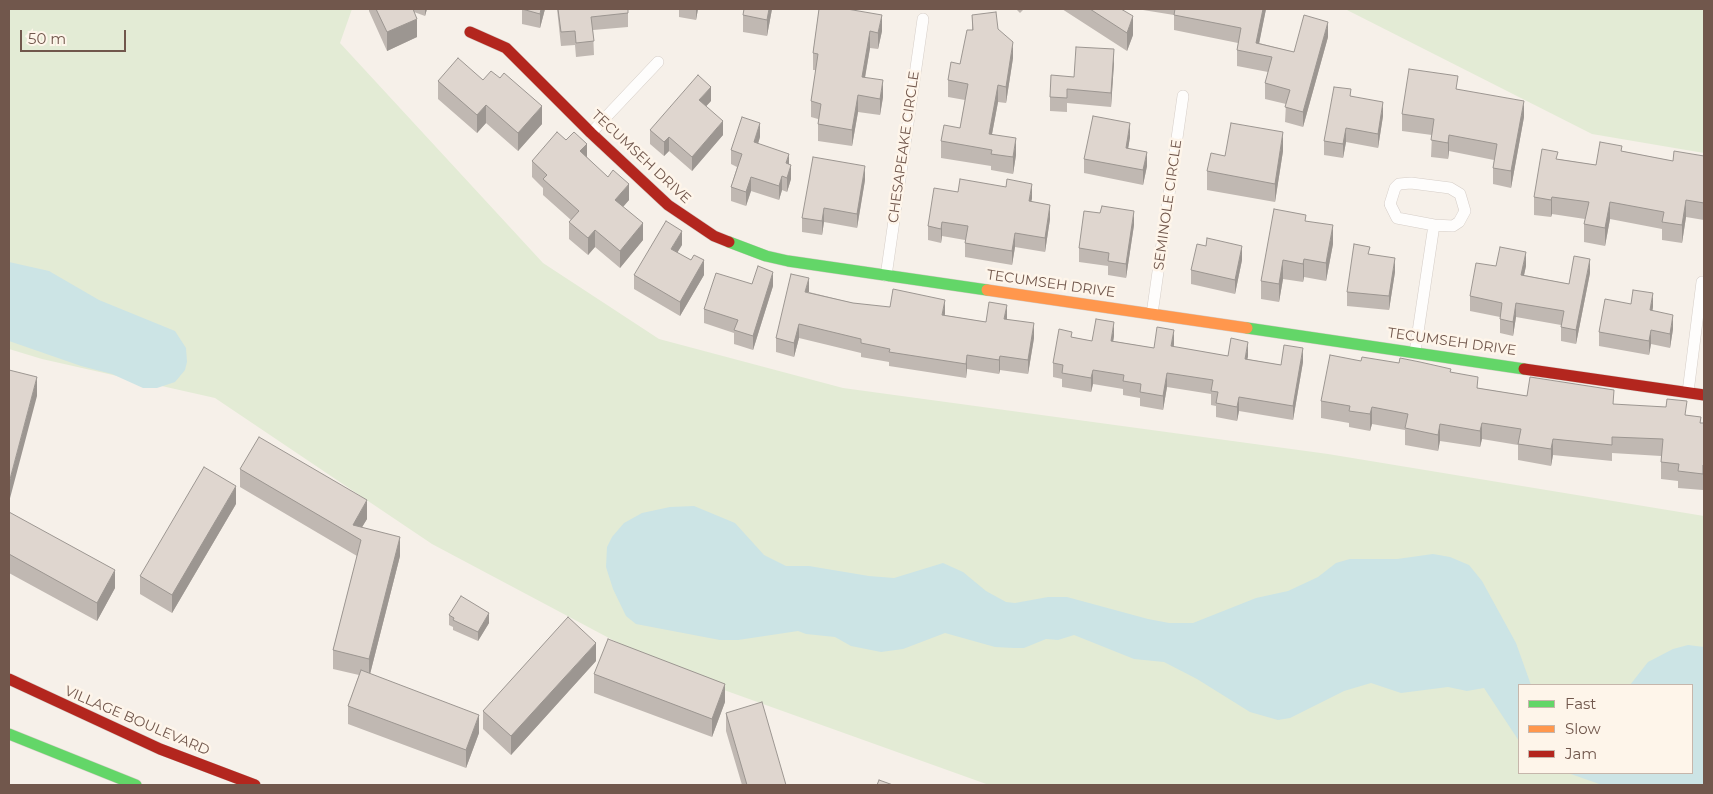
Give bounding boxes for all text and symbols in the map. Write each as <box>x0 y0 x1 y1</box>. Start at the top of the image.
scale bar <box>22 20 129 52</box>
text: 50 m <box>28 29 66 48</box>
street label: CHESAPEAKE CIRCLE <box>885 70 923 224</box>
street label: TECUMSEH DRIVE <box>588 107 694 207</box>
street label: SEMINOLE CIRCLE <box>1151 139 1185 271</box>
street label: TECUMSEH DRIVE <box>986 267 1116 301</box>
street label: TECUMSEH DRIVE <box>1387 325 1517 359</box>
street label: VILLAGE BOULEVARD <box>62 683 212 759</box>
legend <box>1518 684 1693 774</box>
text: Fast <box>1565 694 1596 713</box>
text: Slow <box>1565 719 1601 738</box>
text: Jam <box>1565 744 1597 763</box>

